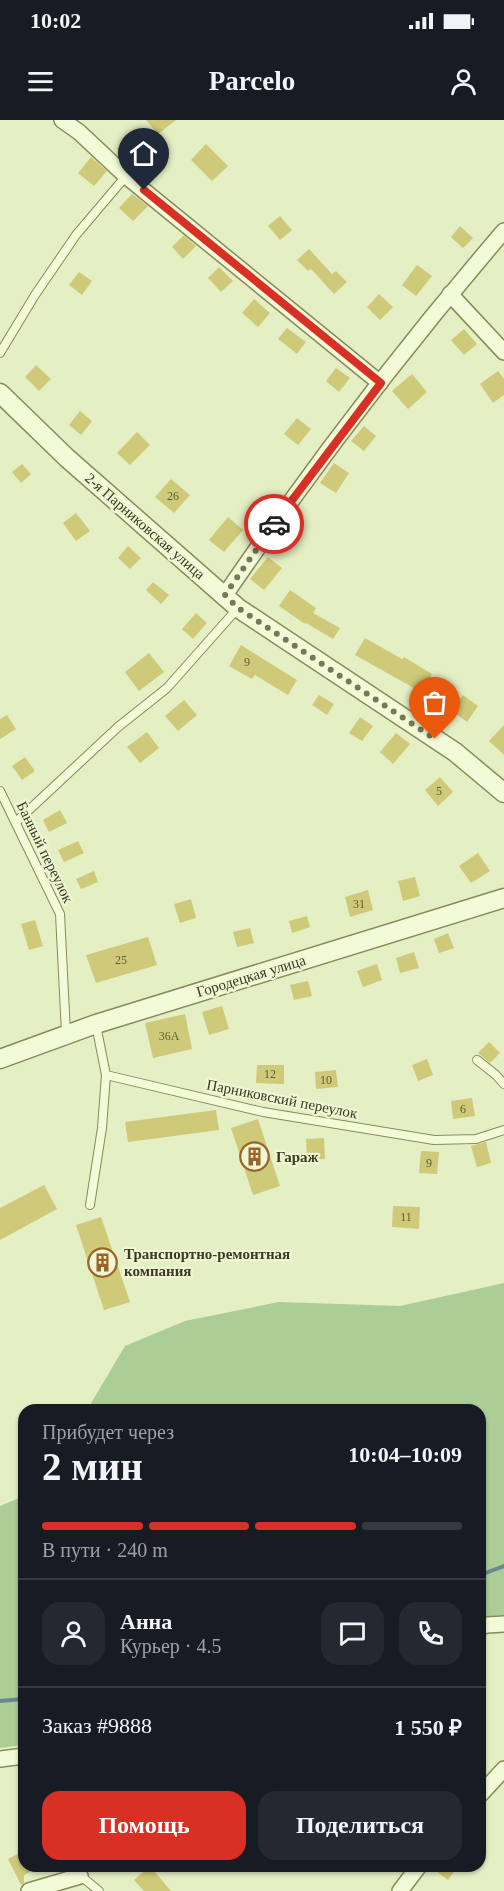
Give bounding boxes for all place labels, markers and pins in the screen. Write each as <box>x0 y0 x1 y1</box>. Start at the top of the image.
pin <box>118 128 169 190</box>
pin <box>409 677 460 739</box>
building icon: Гараж <box>239 1141 271 1173</box>
place label: Гараж <box>276 1149 319 1165</box>
place label: Транспортно-ремонтная компания <box>124 1246 290 1279</box>
building icon: Транспортно-ремонтная компания <box>87 1247 119 1279</box>

